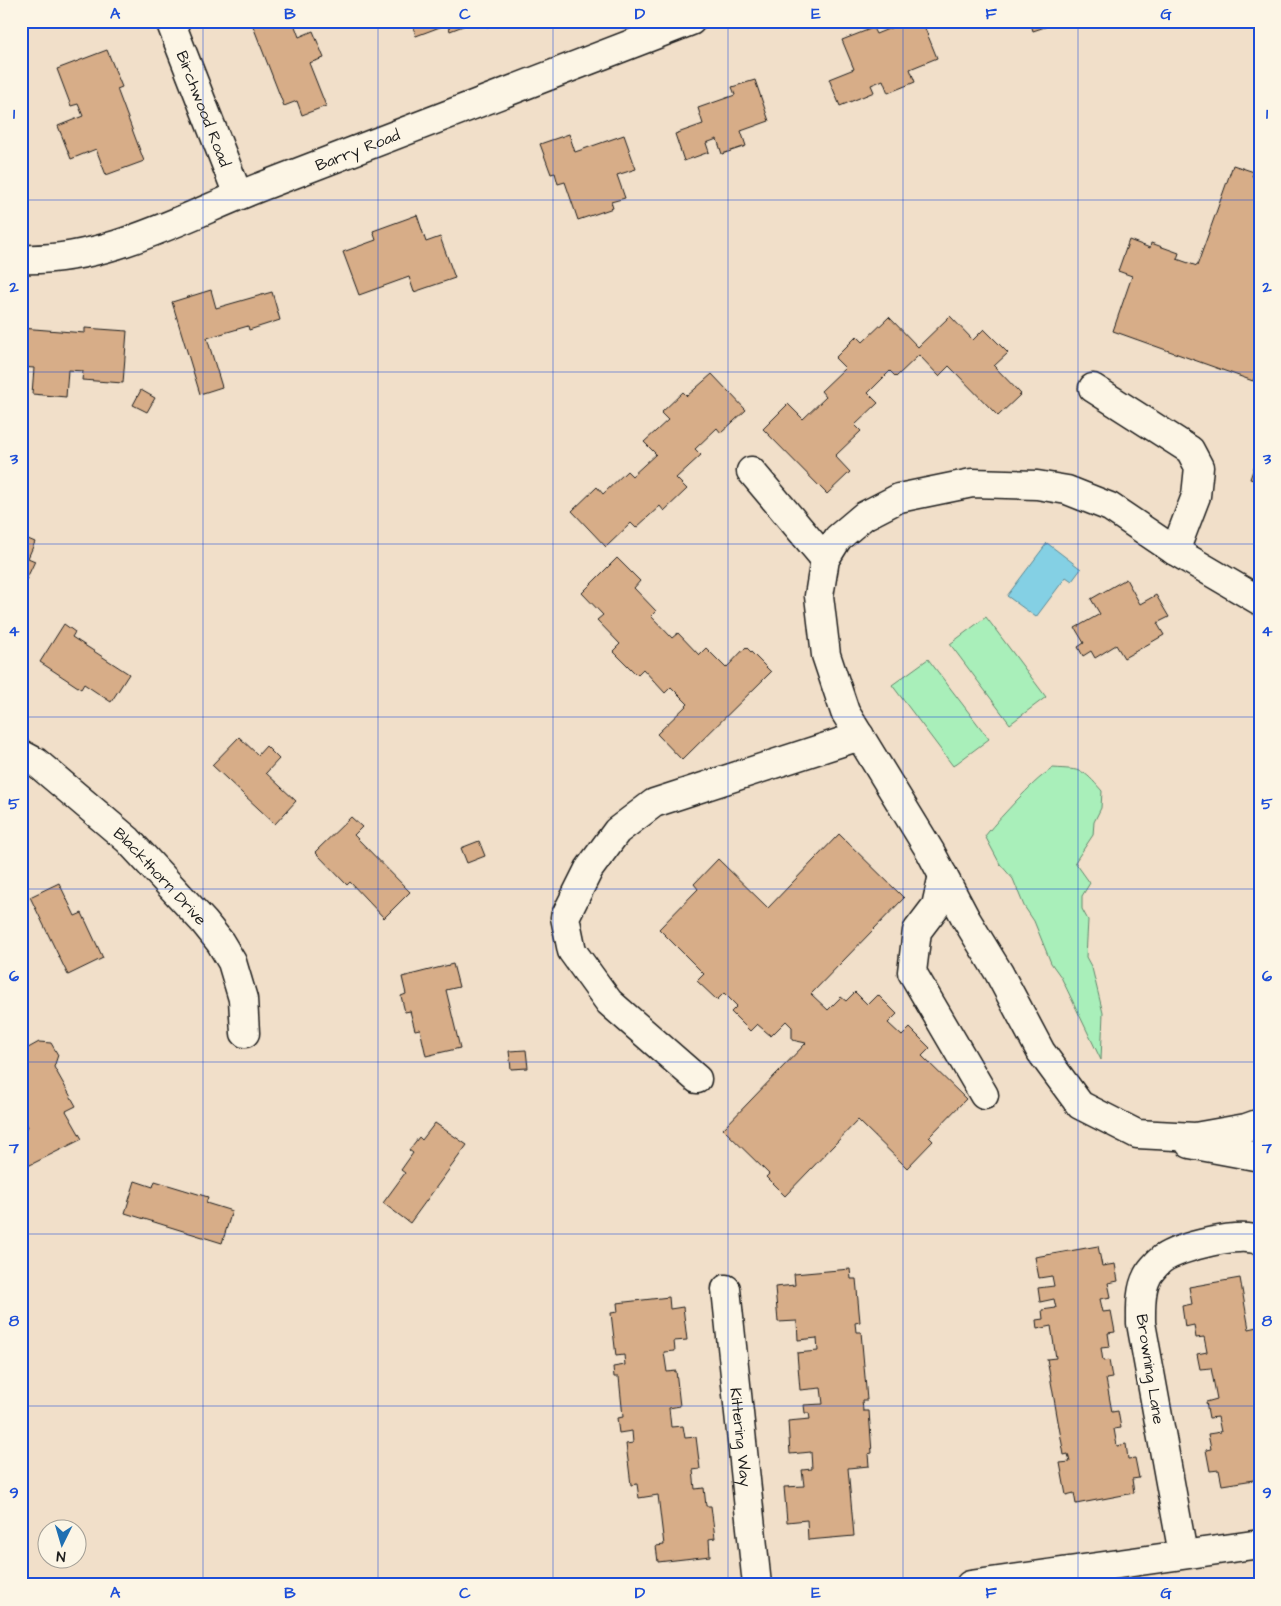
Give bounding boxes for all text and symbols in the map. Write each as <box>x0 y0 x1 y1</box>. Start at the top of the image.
text: A <box>110 3 121 25</box>
text: B <box>284 3 296 25</box>
text: C <box>459 3 471 25</box>
text: D <box>635 3 646 25</box>
text: E <box>811 3 821 25</box>
text: F <box>985 3 997 25</box>
text: G <box>1160 3 1172 25</box>
street label: Birchwood Road <box>171 48 236 170</box>
text: 1 <box>13 103 16 125</box>
text: 1 <box>1266 103 1269 125</box>
street label: Barry Road <box>312 124 403 177</box>
text: 2 <box>8 276 19 298</box>
text: 2 <box>1261 276 1272 298</box>
text: 3 <box>9 448 19 470</box>
text: 3 <box>1262 448 1272 470</box>
text: 4 <box>9 620 20 642</box>
text: 4 <box>1262 620 1273 642</box>
text: 5 <box>8 793 20 815</box>
text: 5 <box>1261 793 1273 815</box>
street label: Blackthorn Drive <box>109 823 212 931</box>
text: 6 <box>9 965 19 987</box>
text: 6 <box>1262 965 1272 987</box>
text: 7 <box>8 1137 19 1159</box>
text: 7 <box>1261 1137 1272 1159</box>
text: 8 <box>9 1310 20 1332</box>
text: 8 <box>1262 1310 1273 1332</box>
street label: Browning Lane <box>1129 1313 1170 1426</box>
street label: Kittering Way <box>724 1387 757 1488</box>
text: 9 <box>9 1482 19 1504</box>
text: 9 <box>1262 1482 1272 1504</box>
north arrow <box>38 1518 88 1568</box>
text: N <box>55 1546 66 1566</box>
text: A <box>110 1582 121 1604</box>
text: B <box>284 1582 296 1604</box>
text: C <box>459 1582 471 1604</box>
text: D <box>635 1582 646 1604</box>
text: E <box>811 1582 821 1604</box>
text: F <box>985 1582 997 1604</box>
text: G <box>1160 1582 1172 1604</box>

